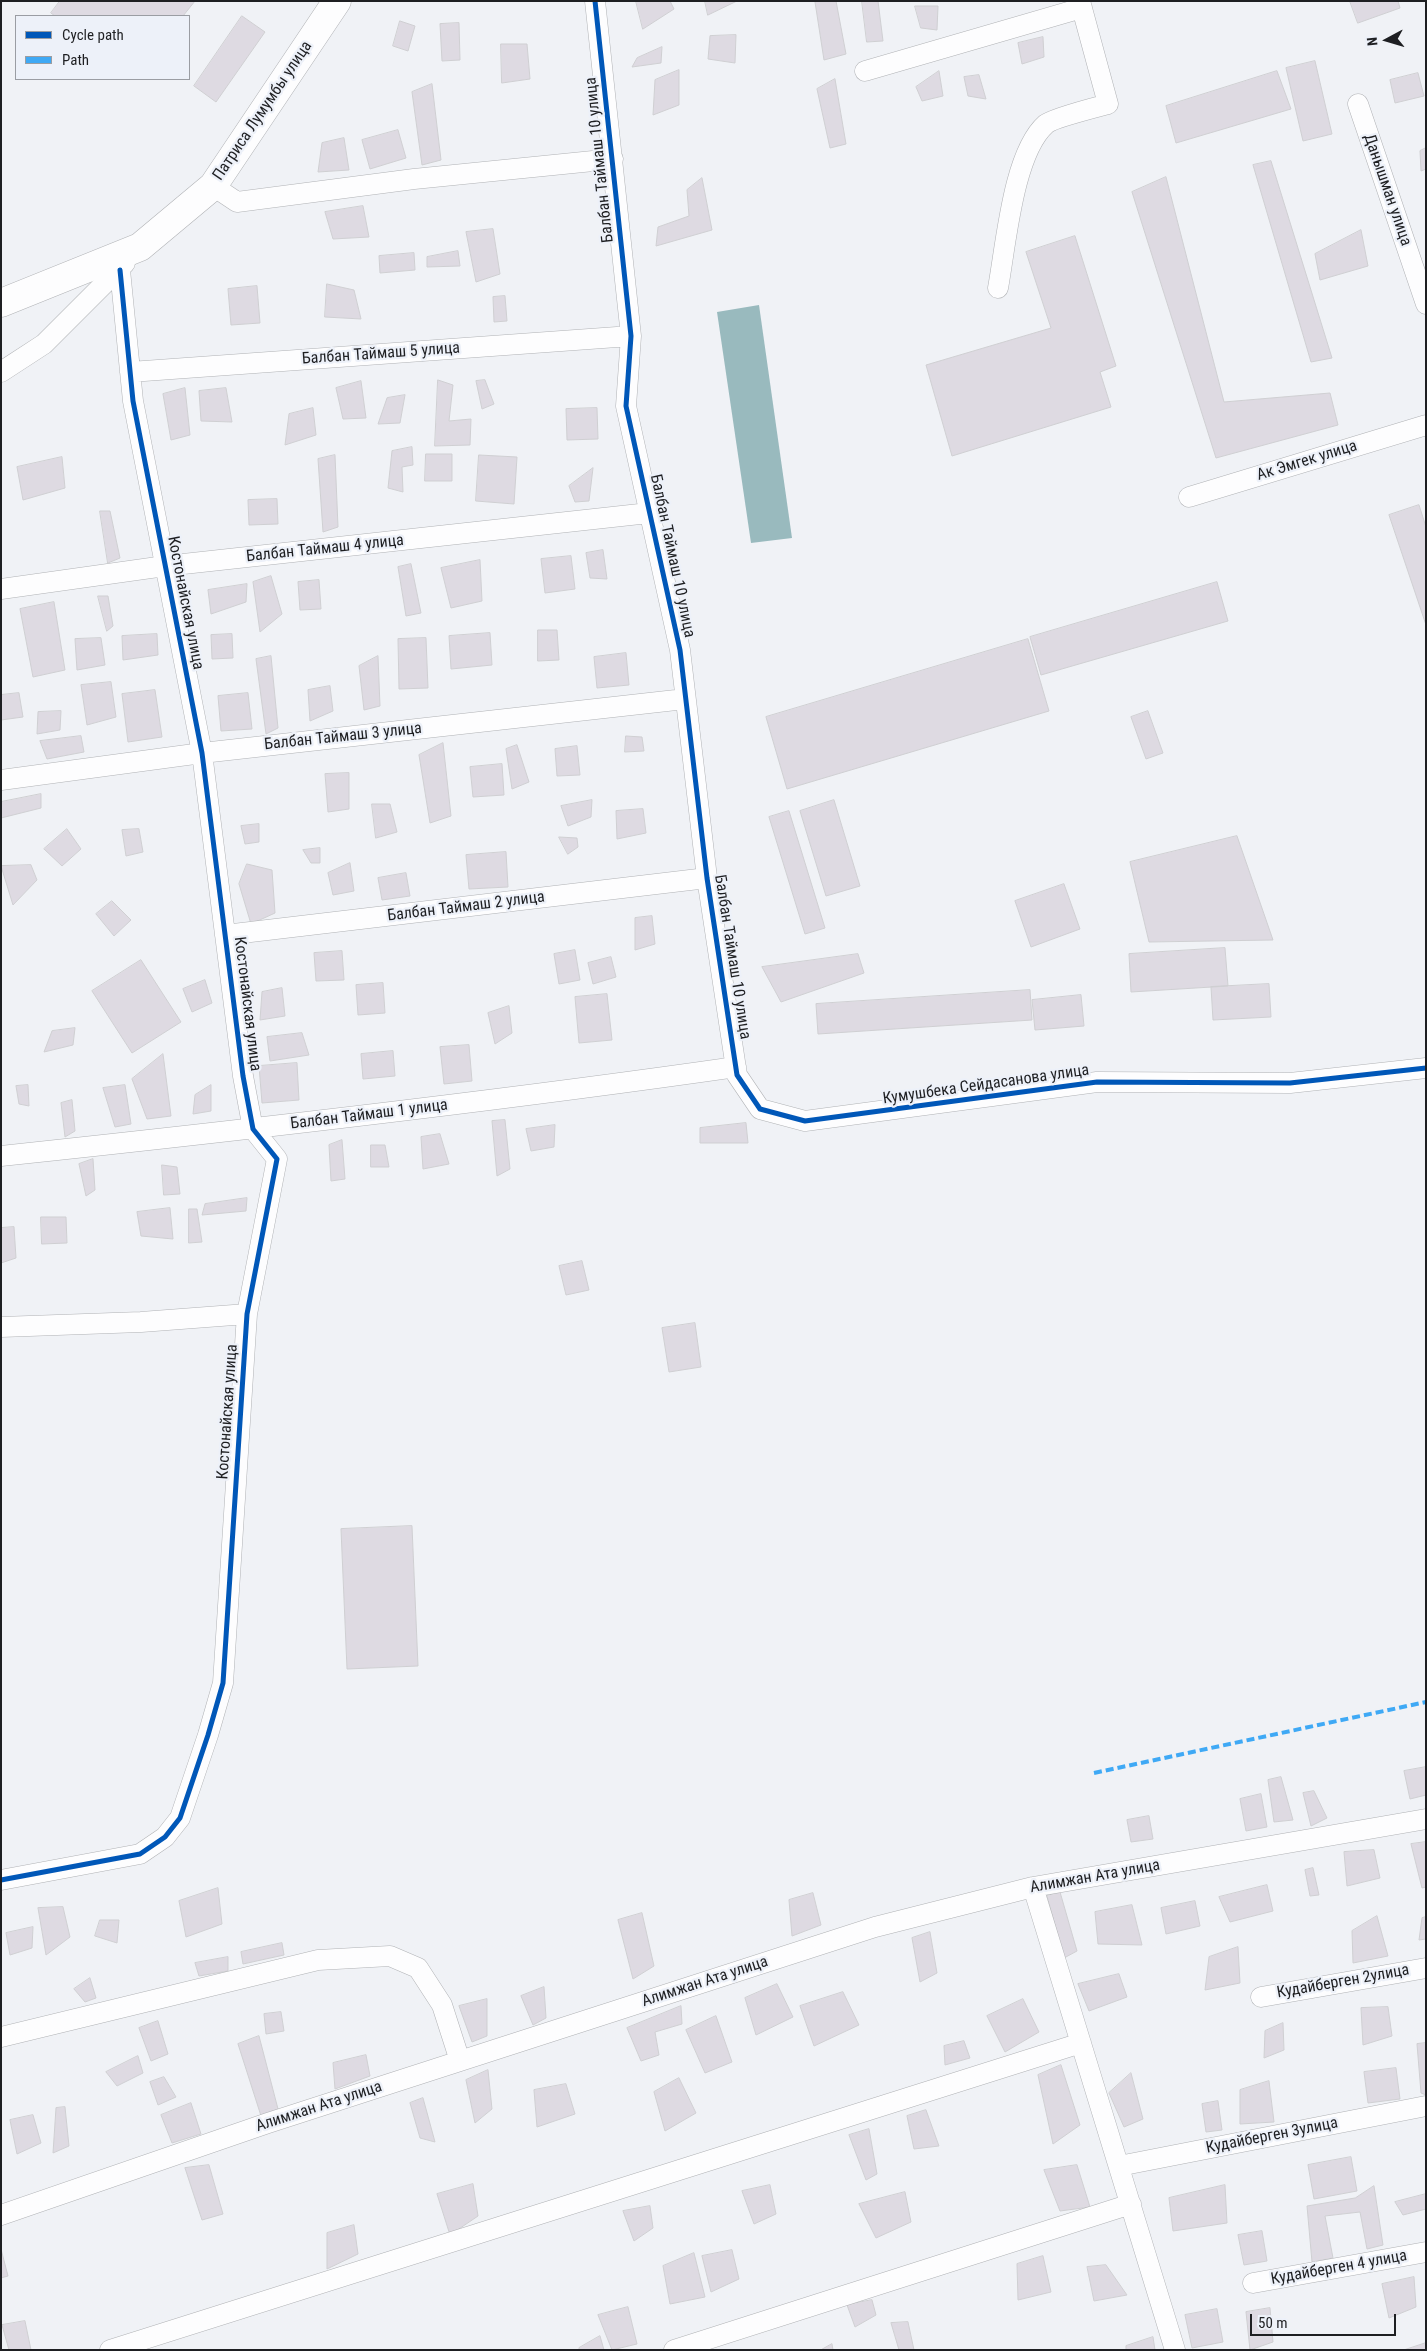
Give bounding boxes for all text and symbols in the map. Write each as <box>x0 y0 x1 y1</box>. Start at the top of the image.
legend <box>15 15 190 80</box>
north arrow <box>1362 15 1412 65</box>
text: Cycle path <box>62 26 124 44</box>
text: N <box>1364 36 1380 47</box>
street label: Патриса Лумумбы улица <box>209 38 317 184</box>
text: Path <box>62 51 89 69</box>
street label: Балбан Таймаш 10 улица <box>582 76 618 244</box>
street label: Данышман улица <box>1359 132 1415 248</box>
street label: Балбан Таймаш 5 улица <box>301 339 461 369</box>
street label: Ак Эмгек улица <box>1255 437 1359 485</box>
street label: Балбан Таймаш 10 улица <box>645 473 699 639</box>
street label: Балбан Таймаш 4 улица <box>245 531 405 567</box>
street label: Костонайская улица <box>163 535 207 671</box>
street label: Балбан Таймаш 3 улица <box>263 719 423 755</box>
street label: Балбан Таймаш 10 улица <box>710 873 754 1041</box>
street label: Балбан Таймаш 2 улица <box>386 888 546 926</box>
street label: Костонайская улица <box>229 936 265 1072</box>
street label: Кумушбека Сейдасанова улица <box>882 1061 1090 1109</box>
street label: Балбан Таймаш 1 улица <box>289 1096 449 1134</box>
street label: Костонайская улица <box>214 1344 242 1480</box>
street label: Алимжан Ата улица <box>1029 1856 1161 1898</box>
street label: Алимжан Ата улица <box>639 1953 771 2011</box>
street label: Кудайберген 2улица <box>1275 1961 1411 2003</box>
street label: Алимжан Ата улица <box>253 2078 385 2136</box>
street label: Кудайберген 3улица <box>1204 2114 1340 2158</box>
street label: Кудайберген 4 улица <box>1269 2247 1409 2289</box>
scale bar <box>1252 2304 1398 2336</box>
text: 50 m <box>1258 2314 1288 2332</box>

